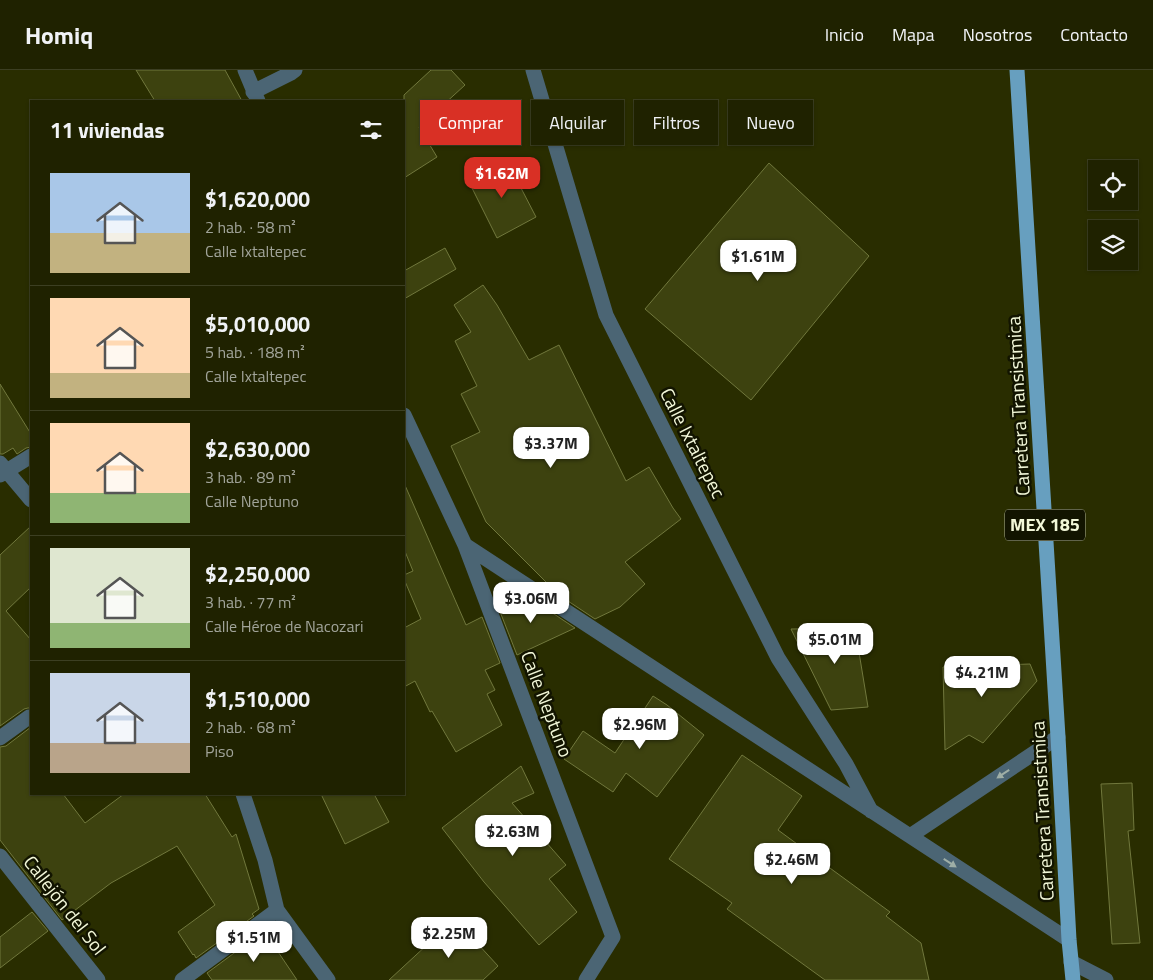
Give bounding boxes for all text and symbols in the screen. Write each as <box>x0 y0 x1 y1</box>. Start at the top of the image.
text: Homiq <box>25 17 93 53</box>
text: Inicio <box>825 21 864 48</box>
text: Mapa <box>892 21 935 48</box>
text: Nosotros <box>963 21 1032 48</box>
text: Contacto <box>1060 21 1128 48</box>
chip: Comprar <box>420 100 521 145</box>
chip: Alquilar <box>531 100 624 145</box>
chip: Filtros <box>634 100 718 145</box>
chip: Nuevo <box>728 100 813 145</box>
text: 11 viviendas <box>50 114 164 146</box>
icon: filters <box>357 116 385 144</box>
pin: $1.62M <box>461 156 543 199</box>
map controls <box>1088 160 1138 270</box>
button: locate <box>1088 160 1138 210</box>
text: $1.62M <box>475 161 529 185</box>
text: $1,620,000 <box>205 183 310 215</box>
icon: home <box>90 193 150 253</box>
text: 2 hab. · 58 m² <box>205 215 296 239</box>
button: layers <box>1088 220 1138 270</box>
text: Calle Ixtaltepec <box>205 239 306 263</box>
pin: $1.61M <box>717 240 799 282</box>
text: $1.61M <box>731 244 785 268</box>
text: $5,010,000 <box>205 308 310 340</box>
street label: Carretera Transistmica <box>998 315 1037 497</box>
icon: home <box>90 318 150 378</box>
text: 5 hab. · 188 m² <box>205 340 305 364</box>
text: Calle Ixtaltepec <box>205 364 306 388</box>
street label: Calle Ixtaltepec <box>653 383 734 503</box>
pin: $3.37M <box>510 426 592 469</box>
text: $3.37M <box>524 431 578 455</box>
text: $2,630,000 <box>205 433 310 465</box>
icon: home <box>90 443 150 503</box>
text: 3 hab. · 89 m² <box>205 465 296 489</box>
text: Calle Neptuno <box>205 489 299 513</box>
road number: MEX 185 <box>1005 510 1085 540</box>
text: $2,250,000 <box>205 558 310 590</box>
icon: home <box>90 568 150 628</box>
pin: $3.06M <box>490 582 572 624</box>
text: $3.06M <box>504 586 558 610</box>
text: 3 hab. · 77 m² <box>205 590 296 614</box>
text: Calle Héroe de Nacozari <box>205 614 363 638</box>
pin: $5.01M <box>794 622 876 665</box>
text: $5.01M <box>808 627 862 651</box>
street label: Calle Neptuno <box>514 646 581 761</box>
pin: $4.21M <box>941 656 1023 698</box>
text: $4.21M <box>955 660 1009 684</box>
text: $1,510,000 <box>205 683 310 715</box>
icon: home <box>90 693 150 753</box>
pin: $2.96M <box>599 708 681 750</box>
text: $2.96M <box>613 712 667 736</box>
text: 2 hab. · 68 m² <box>205 715 296 739</box>
street label: Carretera Transistmica <box>1022 720 1061 902</box>
text: Piso <box>205 739 234 763</box>
one-way arrow <box>996 769 1010 779</box>
pin: $2.63M <box>472 814 554 857</box>
text: $2.63M <box>486 819 540 843</box>
pin: $2.46M <box>751 842 833 885</box>
text: $2.46M <box>765 847 819 871</box>
street label: Callejón del Sol <box>17 849 114 961</box>
one-way arrow <box>944 858 957 867</box>
pin: $2.25M <box>408 916 490 959</box>
pin: $1.51M <box>213 920 295 963</box>
text: $2.25M <box>422 921 476 945</box>
text: $1.51M <box>227 925 281 949</box>

